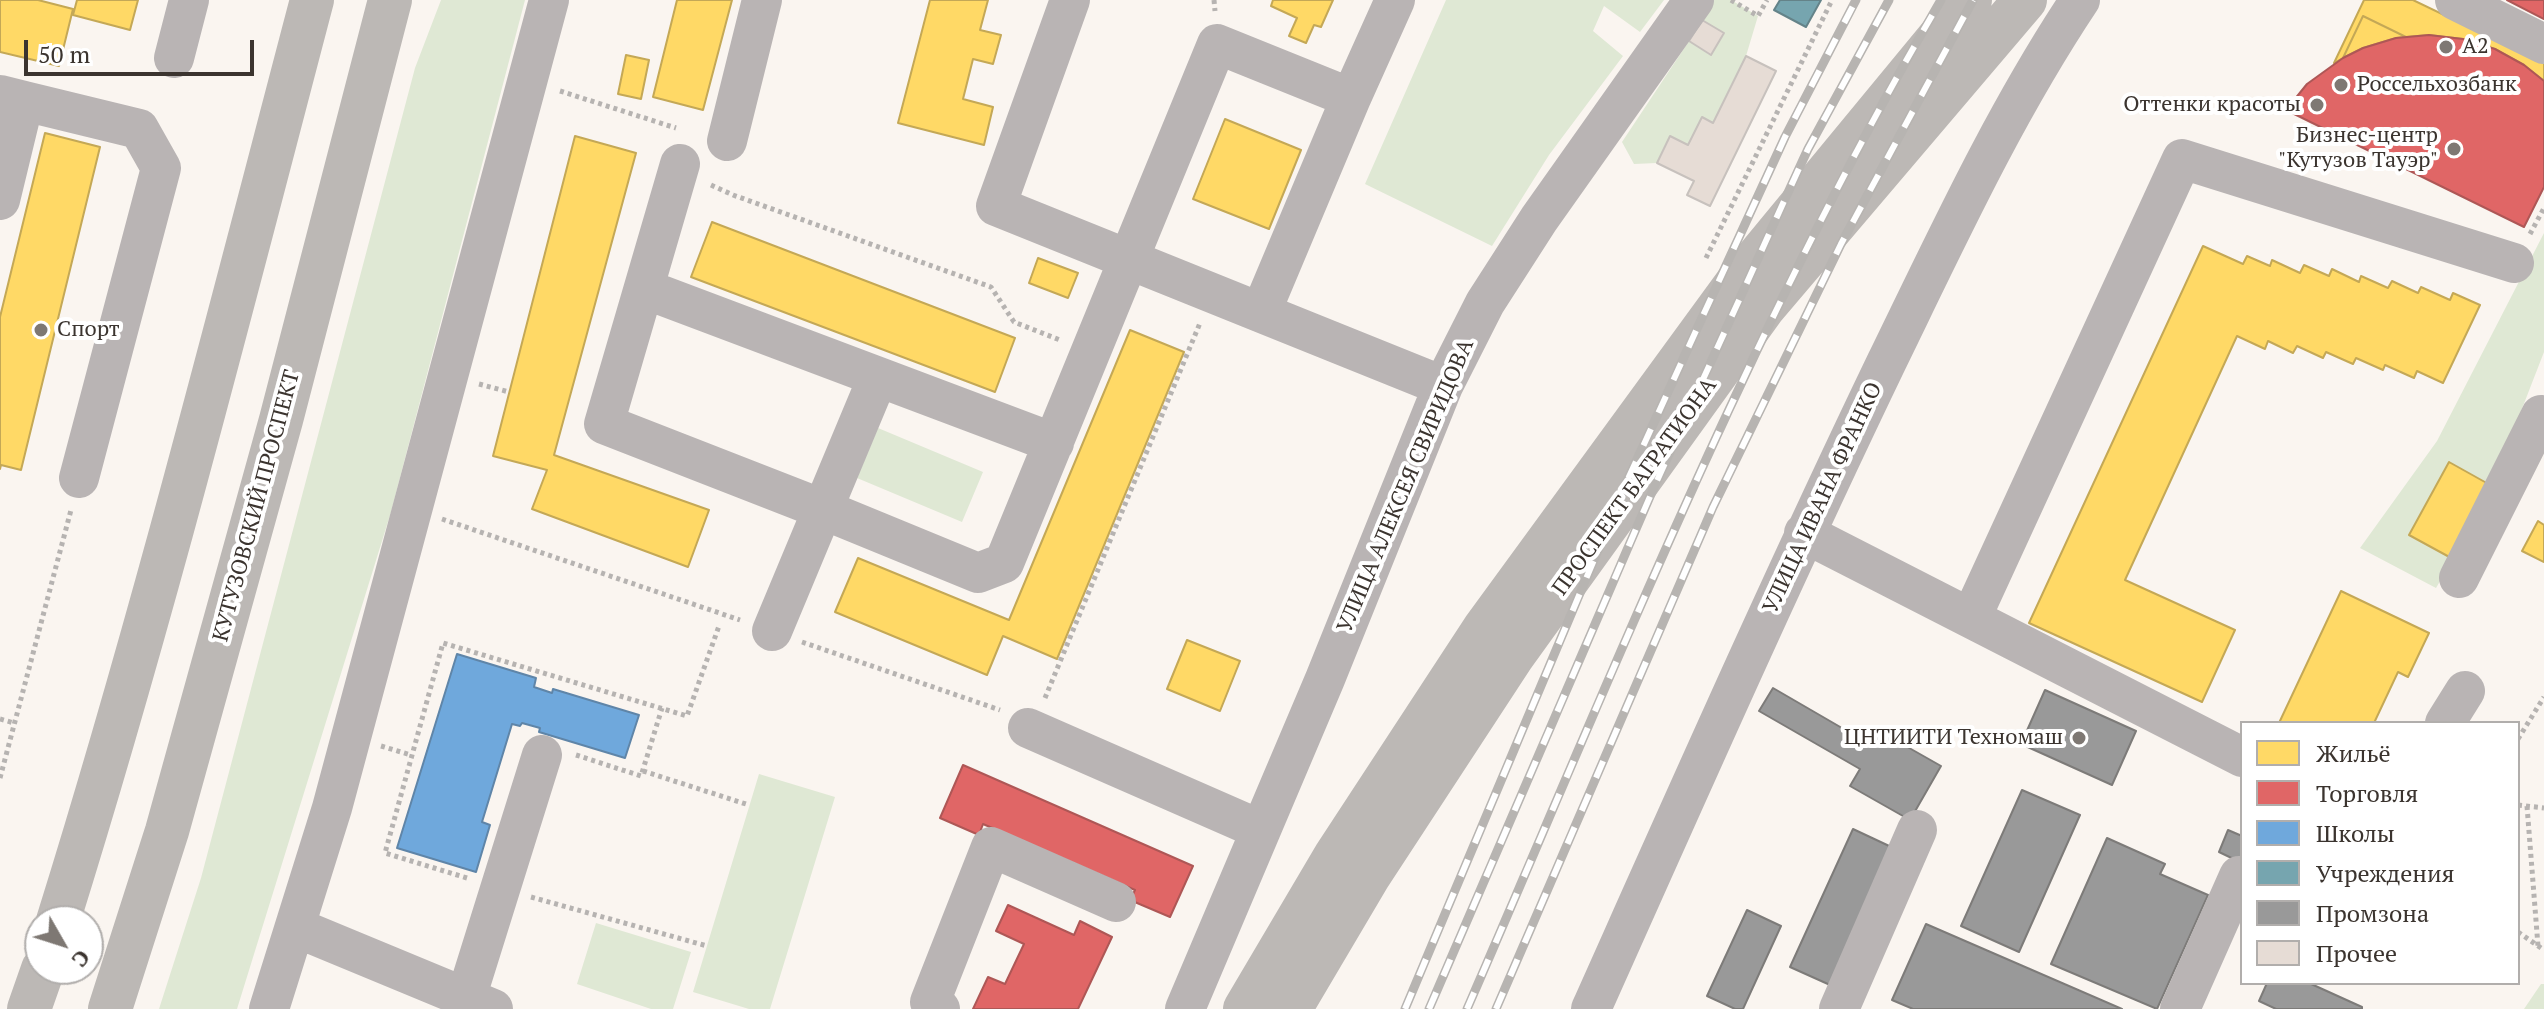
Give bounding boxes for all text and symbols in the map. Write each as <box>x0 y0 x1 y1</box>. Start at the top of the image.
scale bar <box>28 24 258 74</box>
place label: А2 <box>2462 34 2489 60</box>
text: 50 m <box>38 38 90 70</box>
marker: А2 <box>2437 38 2455 56</box>
place label: Россельхозбанк <box>2357 72 2517 98</box>
marker: Россельхозбанк <box>2332 76 2350 94</box>
place label: Оттенки красоты <box>2123 92 2301 118</box>
marker: Оттенки красоты <box>2308 96 2326 114</box>
place label: Бизнес-центр "Кутузов Тауэр" <box>2278 123 2438 174</box>
marker: Бизнес-центр "Кутузов Тауэр" <box>2445 140 2463 158</box>
place label: Спорт <box>57 317 120 343</box>
marker: Спорт <box>32 321 50 339</box>
street label: УЛИЦА АЛЕКСЕЯ СВИРИДОВА <box>1332 335 1480 637</box>
street label: КУТУЗОВСКИЙ ПРОСПЕКТ <box>208 367 306 645</box>
street label: ПРОСПЕКТ БАГРАТИОНА <box>1547 373 1723 601</box>
street label: УЛИЦА ИВАНА ФРАНКО <box>1758 378 1888 618</box>
legend <box>2240 721 2520 985</box>
place label: ЦНТИИТИ Техномаш <box>1844 725 2063 751</box>
marker: ЦНТИИТИ Техномаш <box>2070 729 2088 747</box>
text: Жильё <box>2316 737 2390 769</box>
text: Торговля <box>2316 777 2418 809</box>
text: Школы <box>2316 817 2395 849</box>
text: Учреждения <box>2316 857 2454 889</box>
text: Промзона <box>2316 897 2429 929</box>
north arrow <box>24 905 104 985</box>
text: Прочее <box>2316 937 2397 969</box>
text: С <box>66 944 97 974</box>

